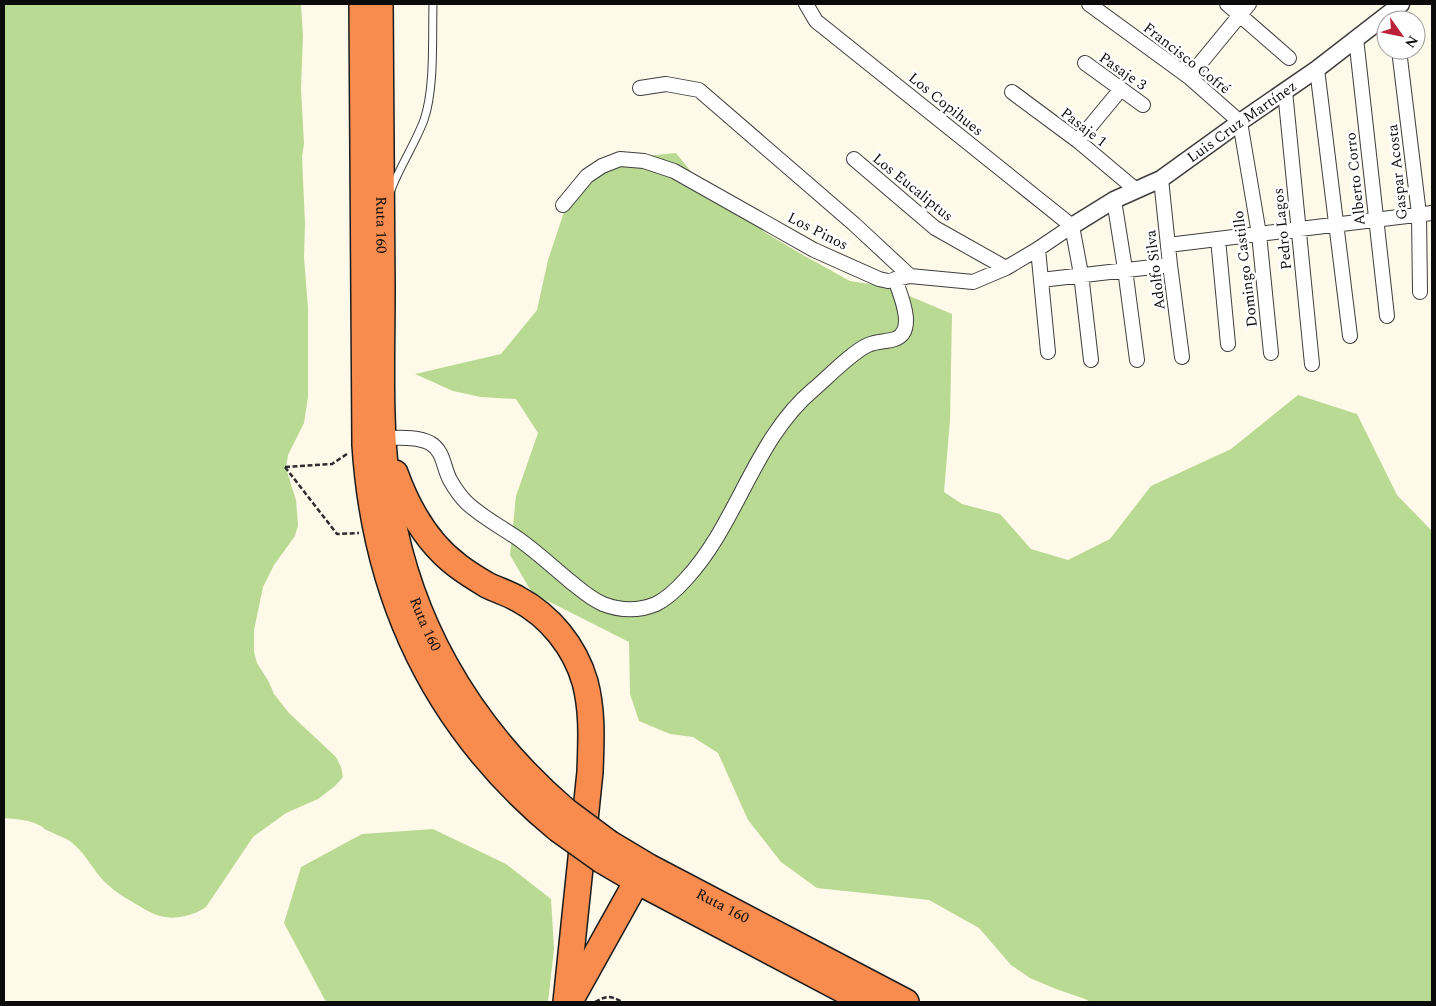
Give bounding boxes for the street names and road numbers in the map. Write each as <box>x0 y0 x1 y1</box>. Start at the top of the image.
street label: Francisco Cofré <box>1138 17 1235 100</box>
street label: Pasaje 3 <box>1094 47 1152 96</box>
street label: Los Copihues <box>903 67 988 142</box>
street label: Luis Cruz Martínez <box>1182 75 1302 169</box>
street label: Pasaje 1 <box>1055 102 1112 153</box>
street label: Gaspar Acosta <box>1381 122 1414 221</box>
street label: Alberto Corro <box>1339 131 1372 227</box>
street label: Los Eucaliptus <box>867 148 958 227</box>
street label: Pedro Lagos <box>1267 187 1298 271</box>
street label: Ruta 160 <box>369 196 393 254</box>
street label: Los Pinos <box>783 206 852 257</box>
street label: Domingo Castillo <box>1227 209 1264 329</box>
street label: Adolfo Silva <box>1139 228 1172 311</box>
street label: Ruta 160 <box>403 594 447 655</box>
street label: Ruta 160 <box>692 883 753 930</box>

